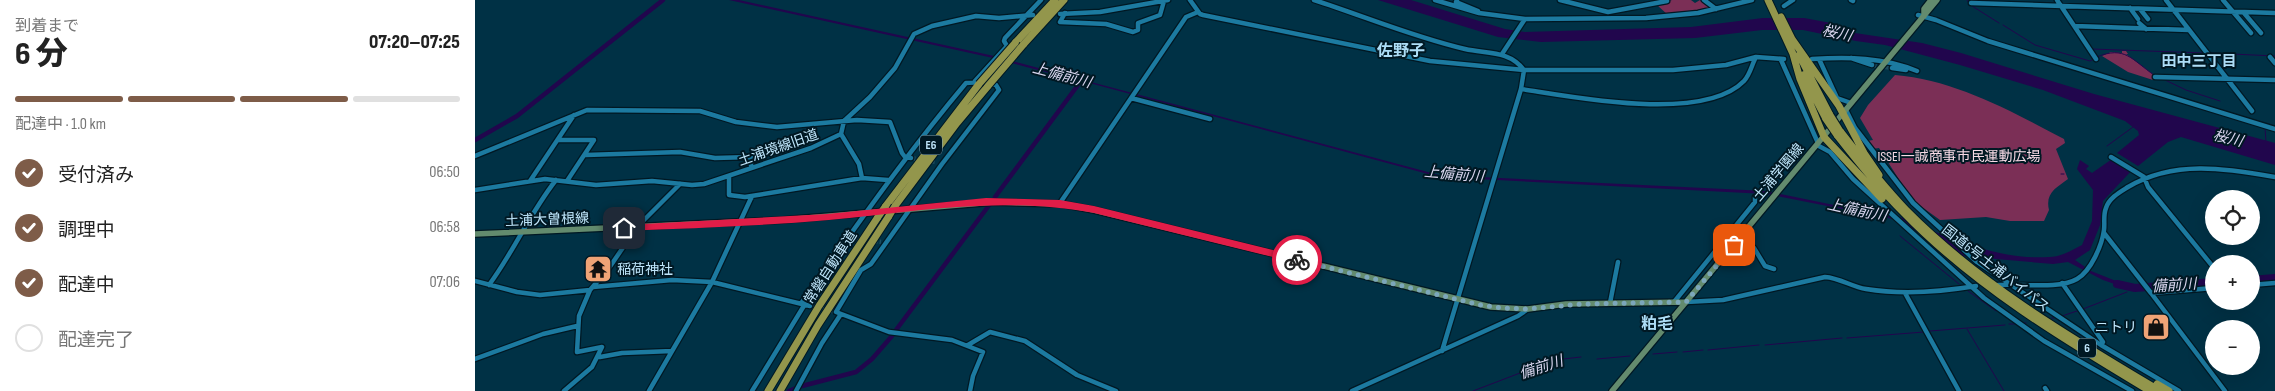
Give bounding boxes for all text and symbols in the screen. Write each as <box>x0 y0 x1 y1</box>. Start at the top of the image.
text: 到着まで <box>15 17 79 36</box>
water label: 桜川 <box>1820 21 1856 47</box>
text: 07:20–07:25 <box>369 31 460 54</box>
text: 6 分 <box>15 35 67 74</box>
district label: 佐野子 <box>1376 42 1425 61</box>
district label: 田中三丁目 <box>2161 52 2237 71</box>
water label: 上備前川 <box>1030 59 1095 93</box>
text: 配達中 · 1.0 km <box>15 115 106 134</box>
street label: 土浦境線旧道 <box>736 126 821 169</box>
water label: 桜川 <box>2211 126 2247 152</box>
road number: E6 <box>920 136 942 154</box>
street label: 土浦学園線 <box>1749 140 1807 205</box>
park label: ISSEI一誠商事市民運動広場 <box>1877 148 2041 165</box>
icon: check <box>15 159 43 187</box>
water label: 上備前川 <box>1423 162 1487 187</box>
text: 06:50 <box>429 163 460 182</box>
text: 受付済み <box>58 164 134 187</box>
map controls <box>2205 190 2260 375</box>
button: locate <box>2205 190 2260 245</box>
water label: 上備前川 <box>1826 195 1890 226</box>
pin <box>603 207 645 249</box>
street label: 土浦大曽根線 <box>505 210 589 229</box>
icon: check <box>15 214 43 242</box>
icon: home <box>610 214 638 242</box>
text: 06:58 <box>429 218 460 237</box>
text: 調理中 <box>58 219 115 242</box>
street label: 国道6号土浦バイパス <box>1939 221 2053 316</box>
pin <box>1713 224 1755 266</box>
street label: 常磐自動車道 <box>800 227 860 307</box>
icon: bag <box>1720 231 1748 259</box>
courier <box>1272 235 1322 285</box>
icon: bike <box>1283 246 1311 274</box>
temple icon: 稲荷神社 <box>583 254 613 284</box>
button: + <box>2205 255 2260 310</box>
place label: 稲荷神社 <box>617 261 673 278</box>
icon: check <box>15 269 43 297</box>
text: 07:06 <box>429 273 460 292</box>
text: 配達中 <box>58 274 115 297</box>
water label: 備前川 <box>2151 274 2199 297</box>
shop icon: ニトリ <box>2141 312 2171 342</box>
district label: 粕毛 <box>1641 315 1673 334</box>
place label: ニトリ <box>2095 319 2137 336</box>
button: − <box>2205 320 2260 375</box>
text: 配達完了 <box>58 329 134 352</box>
road number: 6 <box>2078 338 2096 358</box>
water label: 備前川 <box>1517 351 1567 383</box>

